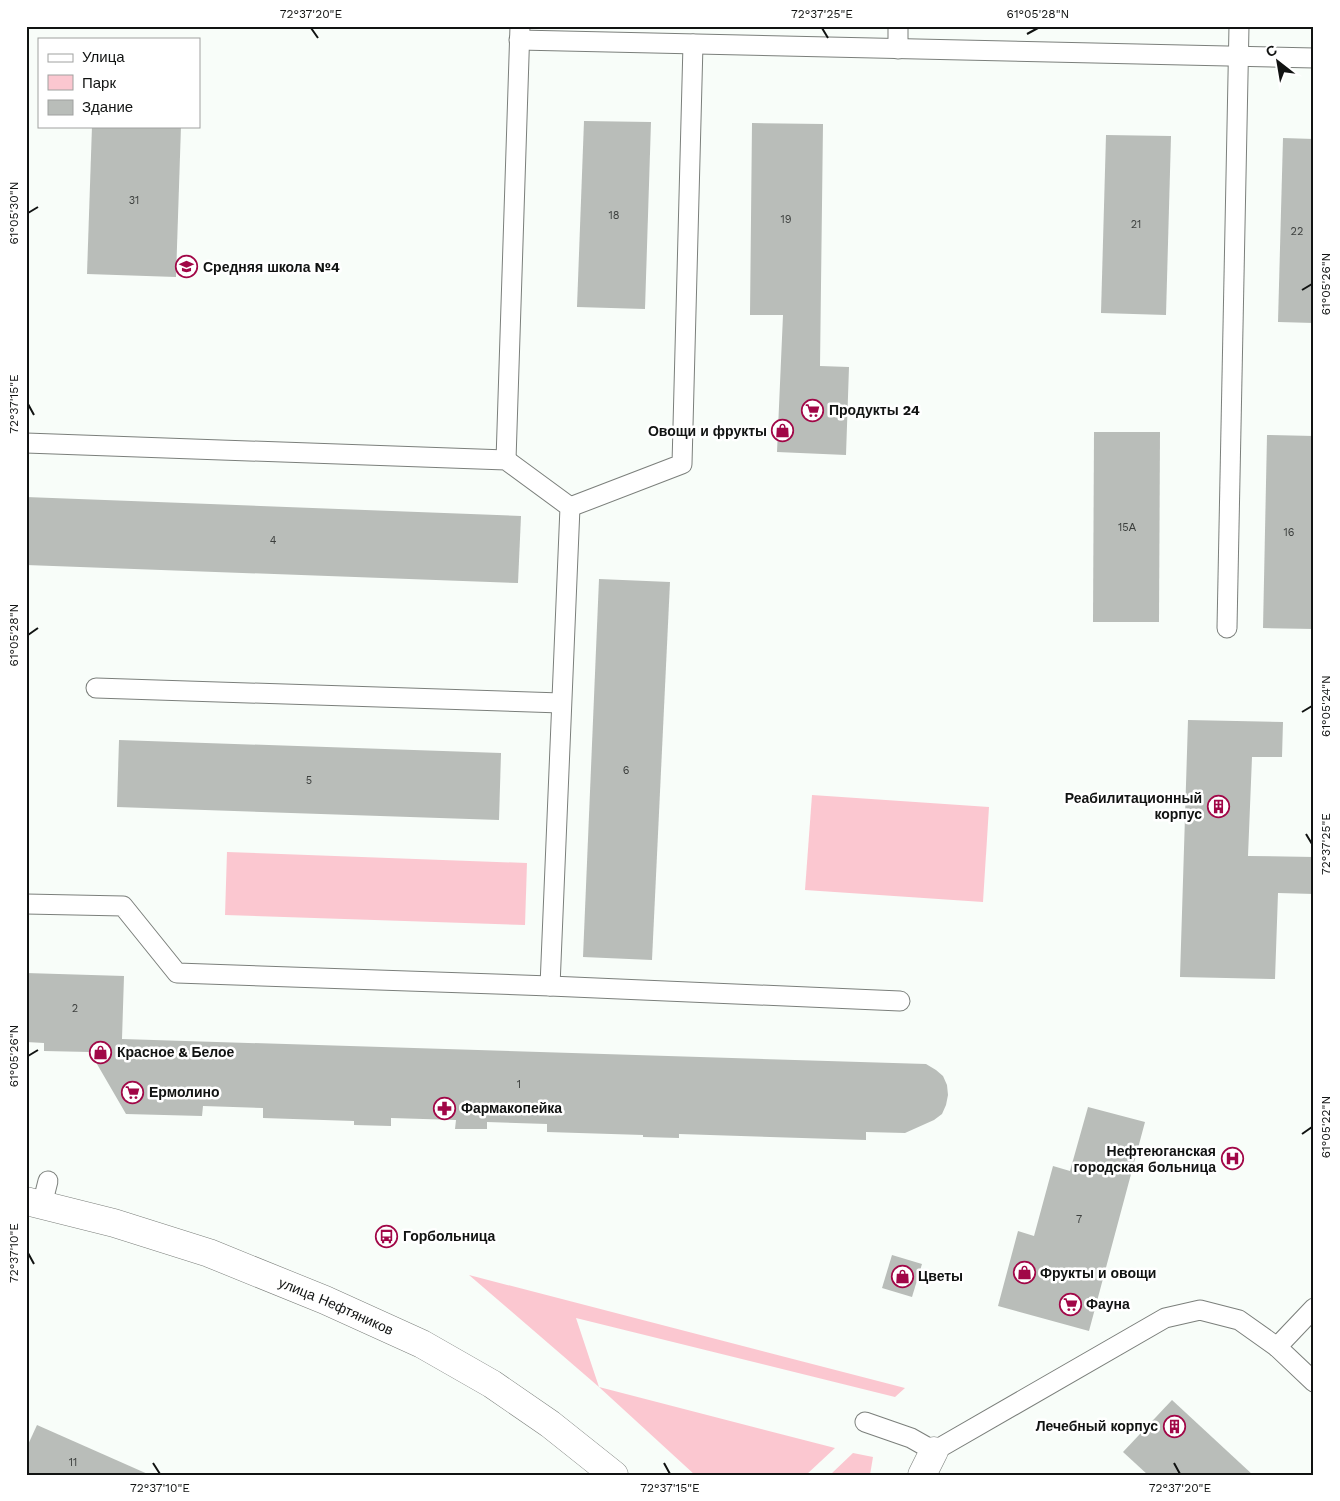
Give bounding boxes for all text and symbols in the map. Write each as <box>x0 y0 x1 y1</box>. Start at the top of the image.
text: 72°37'20"E <box>280 7 342 21</box>
text: 72°37'25"E <box>791 7 853 21</box>
text: 61°05'28"N <box>1007 7 1069 21</box>
legend <box>38 38 200 128</box>
north arrow <box>1252 38 1302 88</box>
text: С <box>1263 41 1280 60</box>
text: Улица <box>82 48 125 66</box>
text: Парк <box>82 74 116 92</box>
text: Здание <box>82 98 133 116</box>
text: 61°05'30"N <box>7 182 21 244</box>
house number: 31 <box>129 194 139 207</box>
house number: 18 <box>608 209 620 222</box>
house number: 19 <box>780 213 792 226</box>
house number: 21 <box>1131 218 1141 231</box>
house number: 22 <box>1291 225 1303 238</box>
text: 61°05'26"N <box>1319 253 1333 315</box>
school or university icon: Средняя школа №4 <box>175 255 199 279</box>
place label: Средняя школа №4 <box>203 259 340 275</box>
text: 72°37'15"E <box>7 374 21 434</box>
supermarket icon: Продукты 24 <box>801 398 825 422</box>
place label: Продукты 24 <box>829 402 920 418</box>
shop icon: Овощи и фрукты <box>771 419 795 443</box>
place label: Овощи и фрукты <box>648 423 767 439</box>
house number: 15А <box>1118 521 1137 534</box>
house number: 16 <box>1284 526 1295 539</box>
house number: 4 <box>270 534 277 547</box>
text: 61°05'28"N <box>7 604 21 666</box>
text: 61°05'24"N <box>1319 675 1333 737</box>
house number: 6 <box>623 764 630 777</box>
house number: 5 <box>306 774 312 787</box>
place label: Реабилитационный корпус <box>1065 790 1202 822</box>
building icon: Реабилитационный корпус <box>1206 794 1230 818</box>
text: 72°37'25"E <box>1319 813 1333 875</box>
house number: 2 <box>72 1002 78 1015</box>
text: 61°05'26"N <box>7 1025 21 1087</box>
shop icon: Красное & Белое <box>89 1040 113 1064</box>
place label: Красное & Белое <box>117 1044 235 1060</box>
house number: 1 <box>517 1078 521 1091</box>
supermarket icon: Ермолино <box>121 1080 145 1104</box>
place label: Ермолино <box>149 1084 220 1100</box>
pharmacy icon: Фармакопейка <box>433 1096 457 1120</box>
text: 61°05'22"N <box>1319 1096 1333 1158</box>
place label: Фармакопейка <box>461 1100 562 1116</box>
place label: Нефтеюганская городская больница <box>1073 1143 1216 1175</box>
hospital icon: Нефтеюганская городская больница <box>1220 1147 1244 1171</box>
house number: 7 <box>1076 1213 1082 1226</box>
text: 72°37'10"E <box>7 1223 21 1283</box>
bus stop icon: Горбольница <box>375 1224 399 1248</box>
place label: Горбольница <box>403 1228 496 1244</box>
shop icon: Фрукты и овощи <box>1012 1261 1036 1285</box>
shop icon: Цветы <box>890 1264 914 1288</box>
place label: Фрукты и овощи <box>1040 1265 1156 1281</box>
place label: Цветы <box>918 1268 963 1284</box>
street label: улица Нефтяников <box>276 1274 396 1338</box>
supermarket icon: Фауна <box>1058 1292 1082 1316</box>
place label: Фауна <box>1086 1296 1130 1312</box>
building icon: Лечебный корпус <box>1162 1414 1186 1438</box>
place label: Лечебный корпус <box>1036 1418 1158 1434</box>
house number: 11 <box>69 1456 77 1469</box>
text: 72°37'10"E <box>130 1481 190 1495</box>
text: 72°37'15"E <box>640 1481 700 1495</box>
text: 72°37'20"E <box>1149 1481 1211 1495</box>

